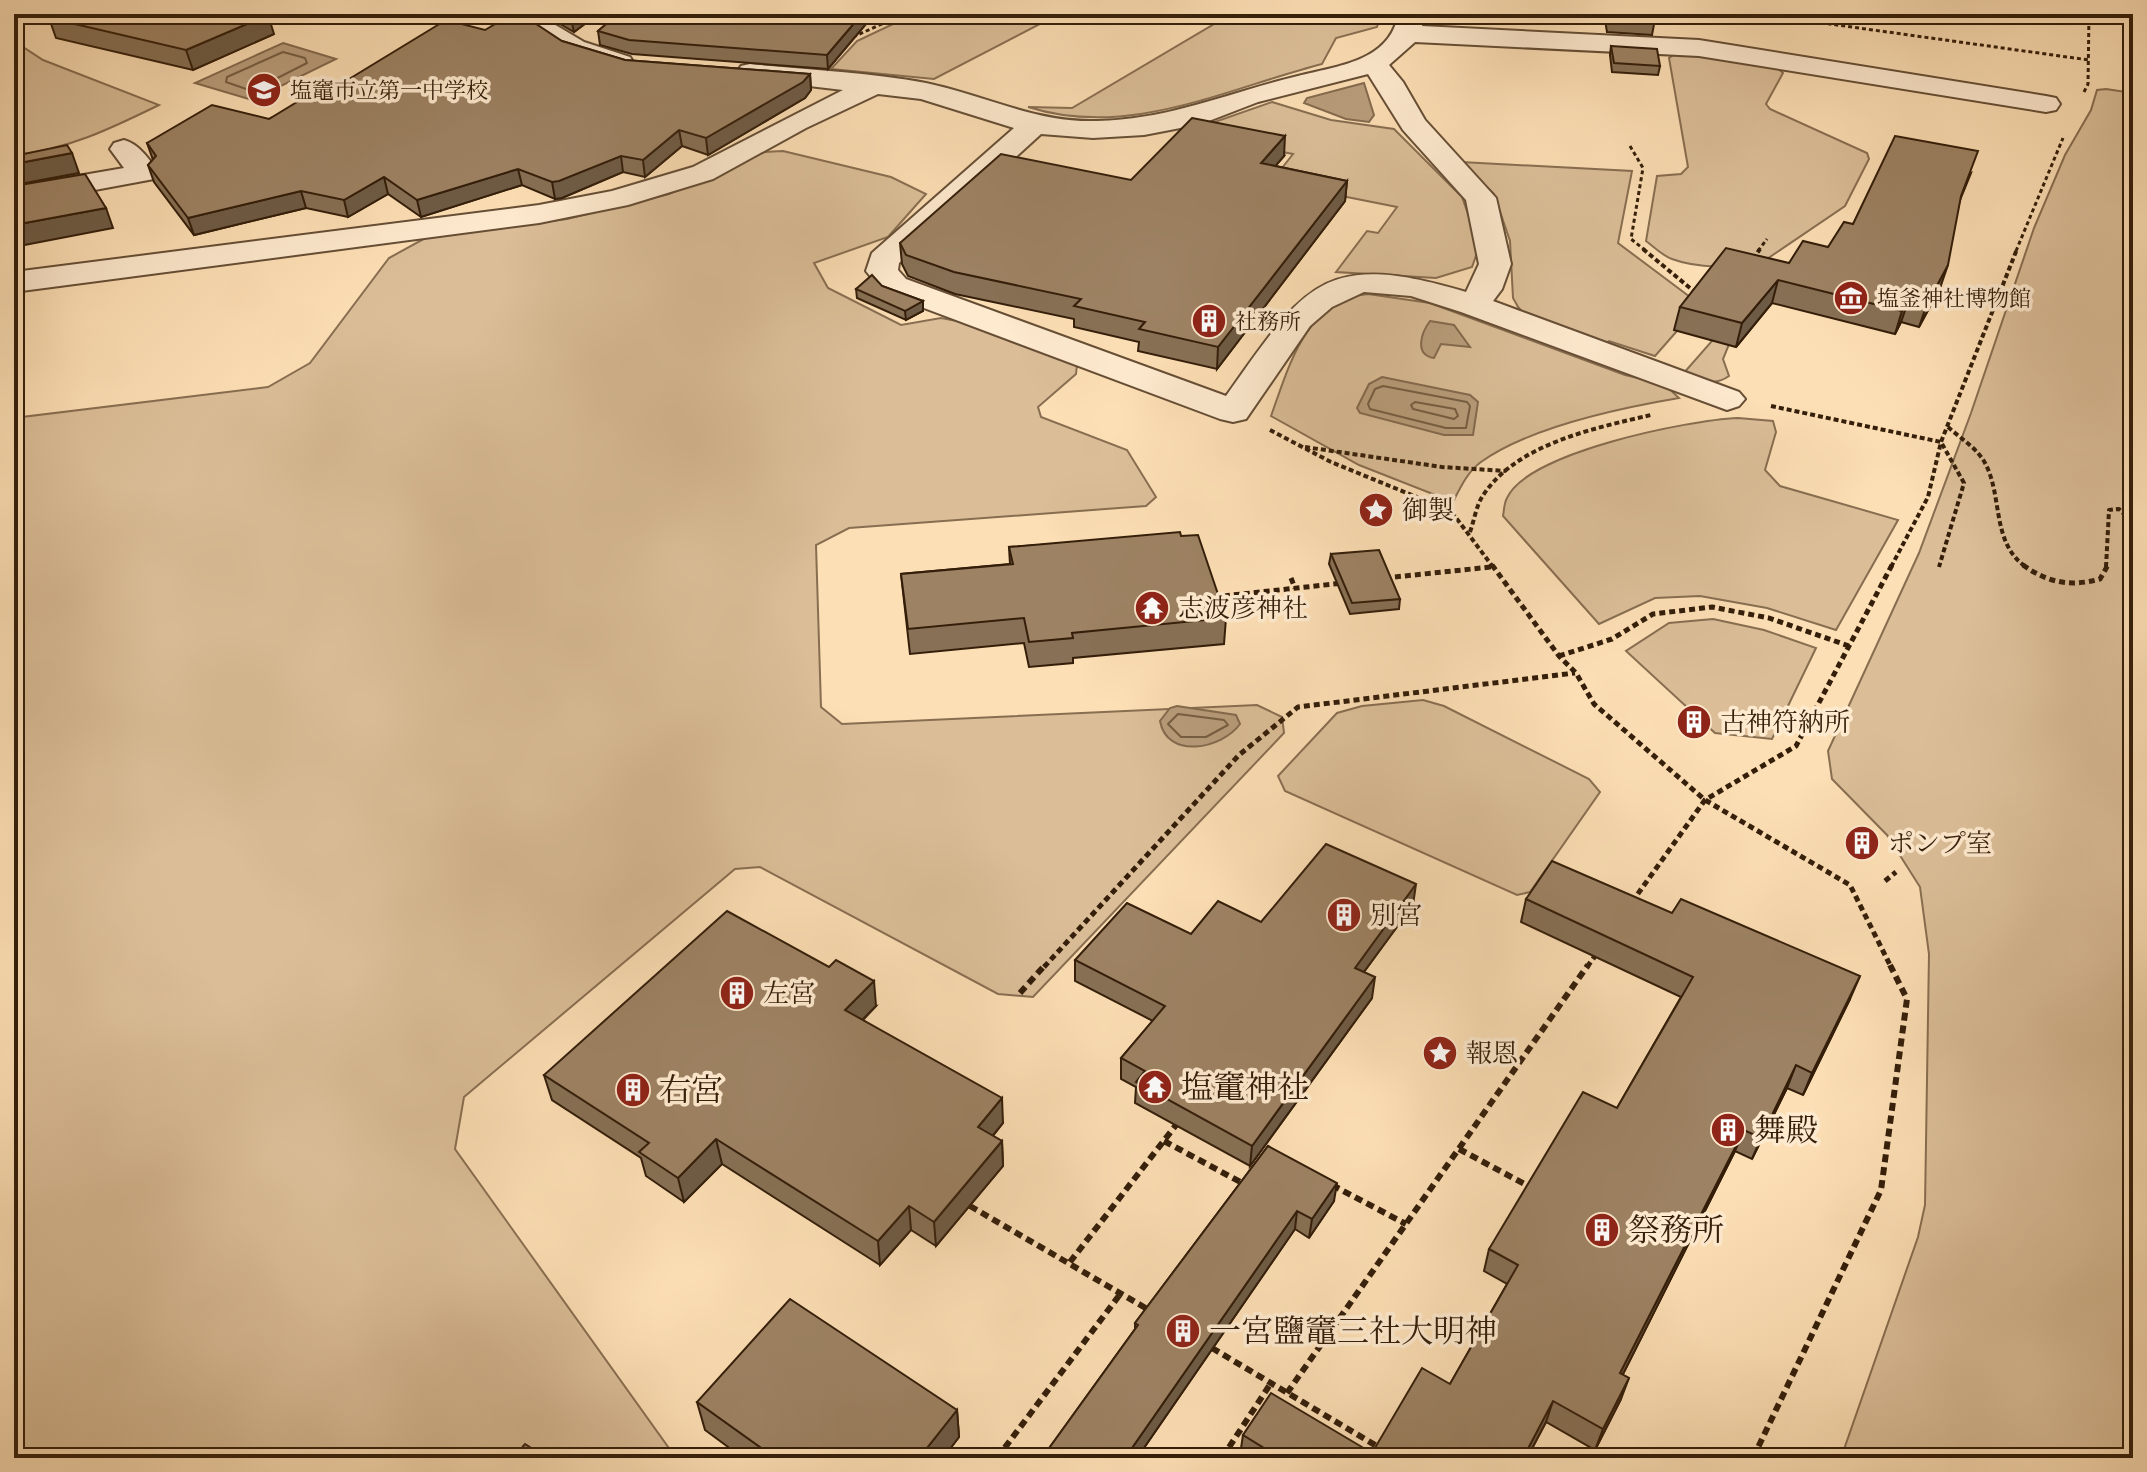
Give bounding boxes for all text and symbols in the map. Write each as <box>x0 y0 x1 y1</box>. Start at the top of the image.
school or university icon: 塩竈市立第一中学校 <box>245 71 283 109</box>
place label: 塩竈市立第一中学校 <box>290 76 488 105</box>
museum icon: 塩釜神社博物館 <box>1832 279 1870 317</box>
place label: 塩釜神社博物館 <box>1877 284 2031 313</box>
building icon: 社務所 <box>1190 302 1228 340</box>
place label: 社務所 <box>1235 307 1301 336</box>
place icon: 御製 <box>1357 491 1395 529</box>
place label: 御製 <box>1402 493 1454 527</box>
temple icon: 志波彦神社 <box>1133 589 1171 627</box>
place label: 志波彦神社 <box>1178 591 1308 625</box>
building icon: 古神符納所 <box>1675 703 1713 741</box>
place label: 古神符納所 <box>1720 705 1850 739</box>
building icon: ポンプ室 <box>1843 824 1881 862</box>
place label: ポンプ室 <box>1888 826 1992 860</box>
building icon: 別宮 <box>1325 896 1363 934</box>
place label: 別宮 <box>1370 898 1422 932</box>
building icon: 左宮 <box>718 974 756 1012</box>
place label: 左宮 <box>763 976 815 1010</box>
place icon: 報恩 <box>1421 1034 1459 1072</box>
place label: 報恩 <box>1466 1036 1518 1070</box>
place label: 塩竃神社 <box>1181 1066 1309 1108</box>
temple icon: 塩竃神社 <box>1136 1068 1174 1106</box>
place label: 右宮 <box>659 1069 723 1111</box>
building icon: 右宮 <box>614 1071 652 1109</box>
place label: 舞殿 <box>1754 1109 1818 1151</box>
building icon: 舞殿 <box>1709 1111 1747 1149</box>
place label: 祭務所 <box>1628 1209 1724 1251</box>
building icon: 祭務所 <box>1583 1211 1621 1249</box>
place label: 一宮鹽竈三社大明神 <box>1209 1310 1497 1352</box>
building icon: 一宮鹽竈三社大明神 <box>1164 1312 1202 1350</box>

